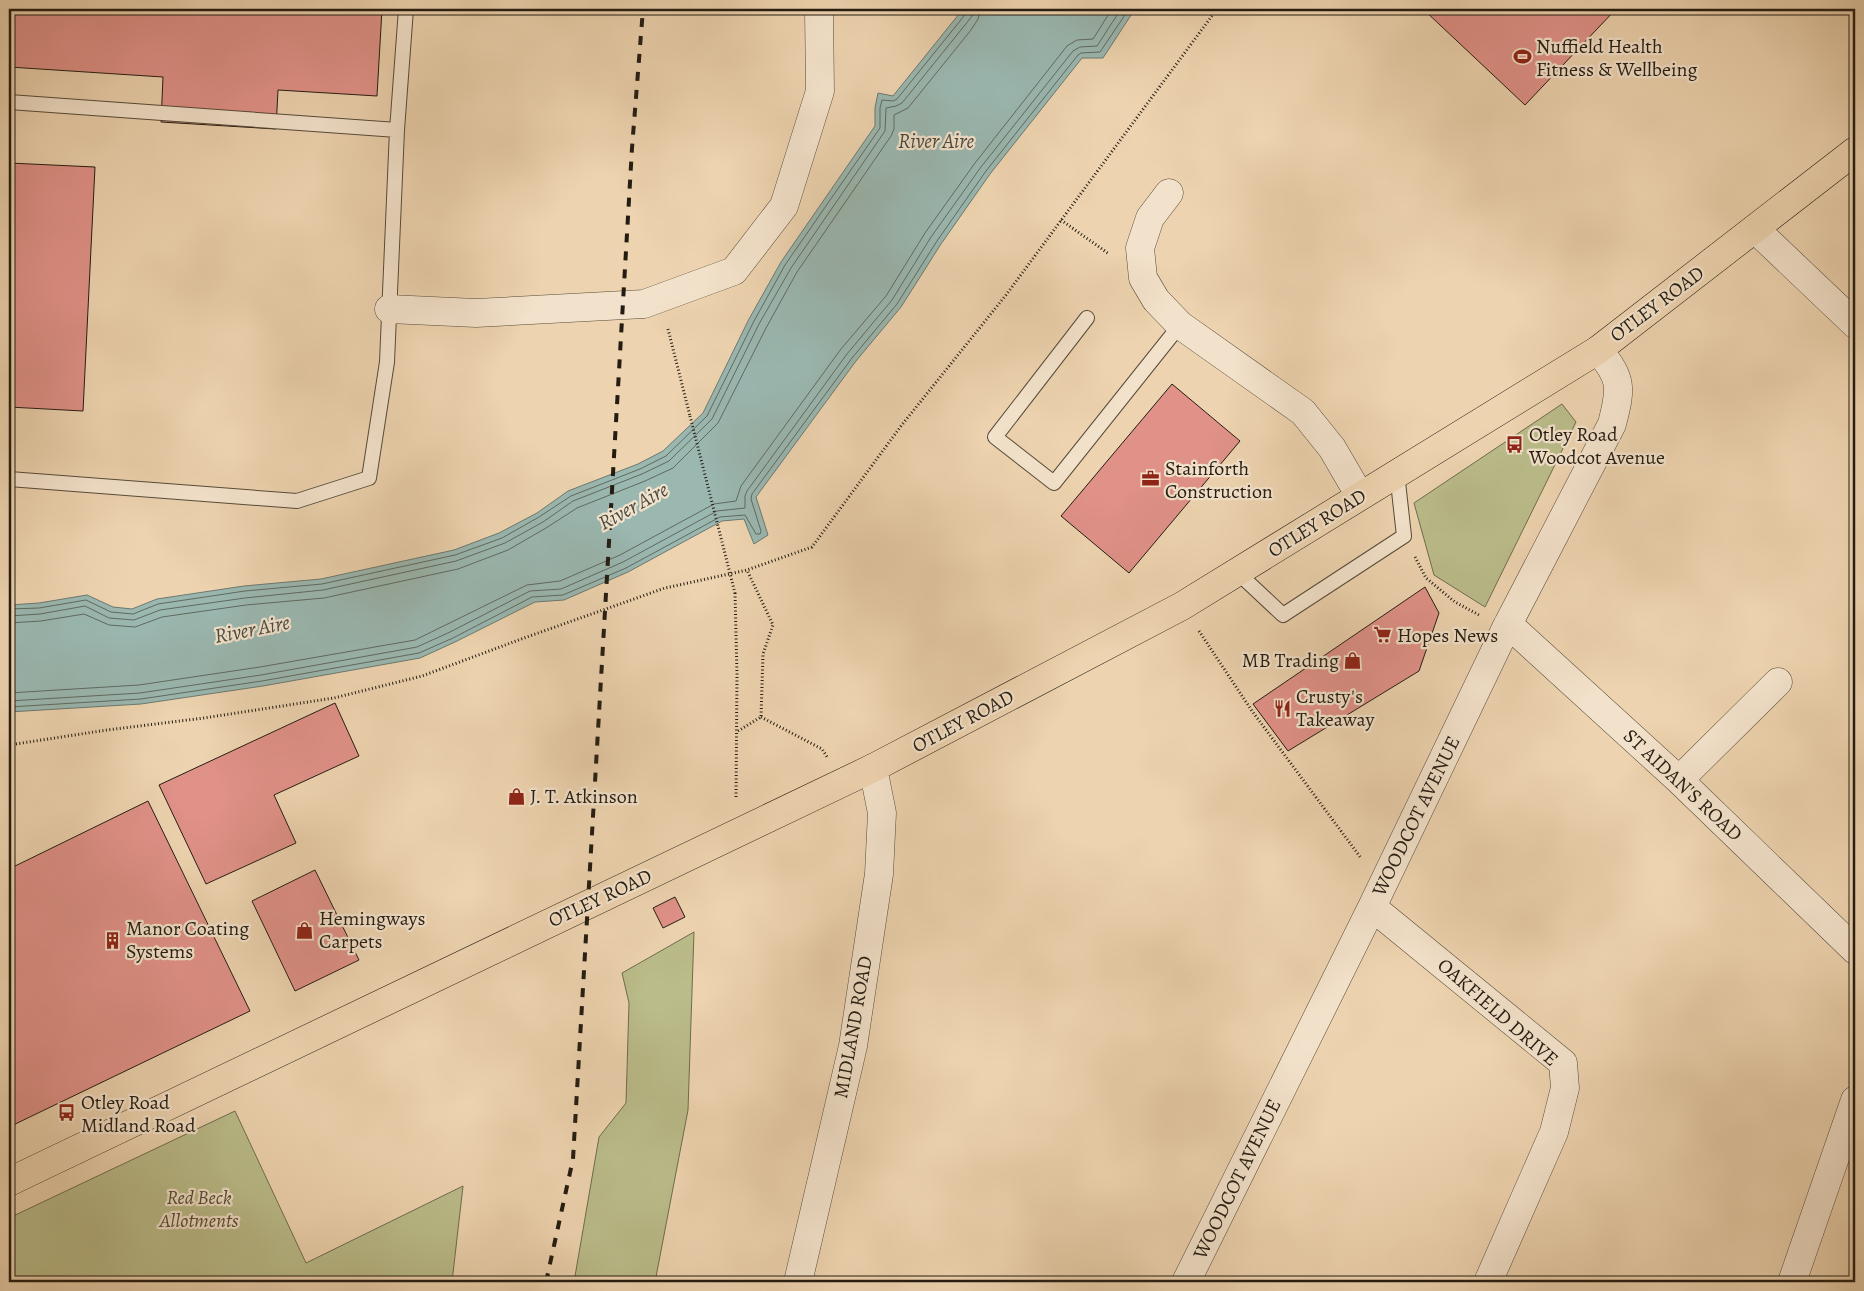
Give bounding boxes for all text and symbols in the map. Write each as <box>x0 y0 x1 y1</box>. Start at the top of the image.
place label: Nuffield Health Fitness & Wellbeing <box>1536 33 1698 83</box>
sports icon: Nuffield Health Fitness & Wellbeing <box>1512 47 1532 67</box>
water label: River Aire <box>898 127 974 155</box>
street label: OTLEY ROAD <box>1604 260 1710 348</box>
place label: Otley Road Woodcot Avenue <box>1528 421 1665 471</box>
bus stop icon: Otley Road Woodcot Avenue <box>1505 435 1525 455</box>
place label: Stainforth Construction <box>1165 455 1273 505</box>
office icon: Stainforth Construction <box>1141 469 1161 489</box>
water label: River Aire <box>593 475 673 537</box>
street label: OTLEY ROAD <box>1263 482 1371 564</box>
water label: River Aire <box>212 608 292 650</box>
place label: Hopes News <box>1397 622 1498 649</box>
supermarket icon: Hopes News <box>1373 625 1393 645</box>
place label: MB Trading <box>1242 647 1339 674</box>
shop icon: MB Trading <box>1343 650 1363 670</box>
street label: OTLEY ROAD <box>907 683 1019 759</box>
place label: Crusty's Takeaway <box>1296 683 1375 733</box>
restaurant icon: Crusty's Takeaway <box>1272 698 1292 718</box>
street label: ST AIDAN'S ROAD <box>1618 723 1748 847</box>
street label: WOODCOT AVENUE <box>1365 731 1467 902</box>
place label: J. T. Atkinson <box>530 783 638 810</box>
shop icon: J. T. Atkinson <box>506 786 526 806</box>
street label: OTLEY ROAD <box>544 862 656 934</box>
place label: Hemingways Carpets <box>319 905 426 955</box>
place label: Manor Coating Systems <box>126 915 249 965</box>
shop icon: Hemingways Carpets <box>295 920 315 940</box>
building icon: Manor Coating Systems <box>102 930 122 950</box>
street label: OAKFIELD DRIVE <box>1432 952 1564 1072</box>
street label: MIDLAND ROAD <box>827 954 879 1100</box>
place label: Otley Road Midland Road <box>81 1089 196 1139</box>
street label: WOODCOT AVENUE <box>1186 1094 1288 1265</box>
bus stop icon: Otley Road Midland Road <box>57 1103 77 1123</box>
park label: Red Beck Allotments <box>159 1184 239 1234</box>

